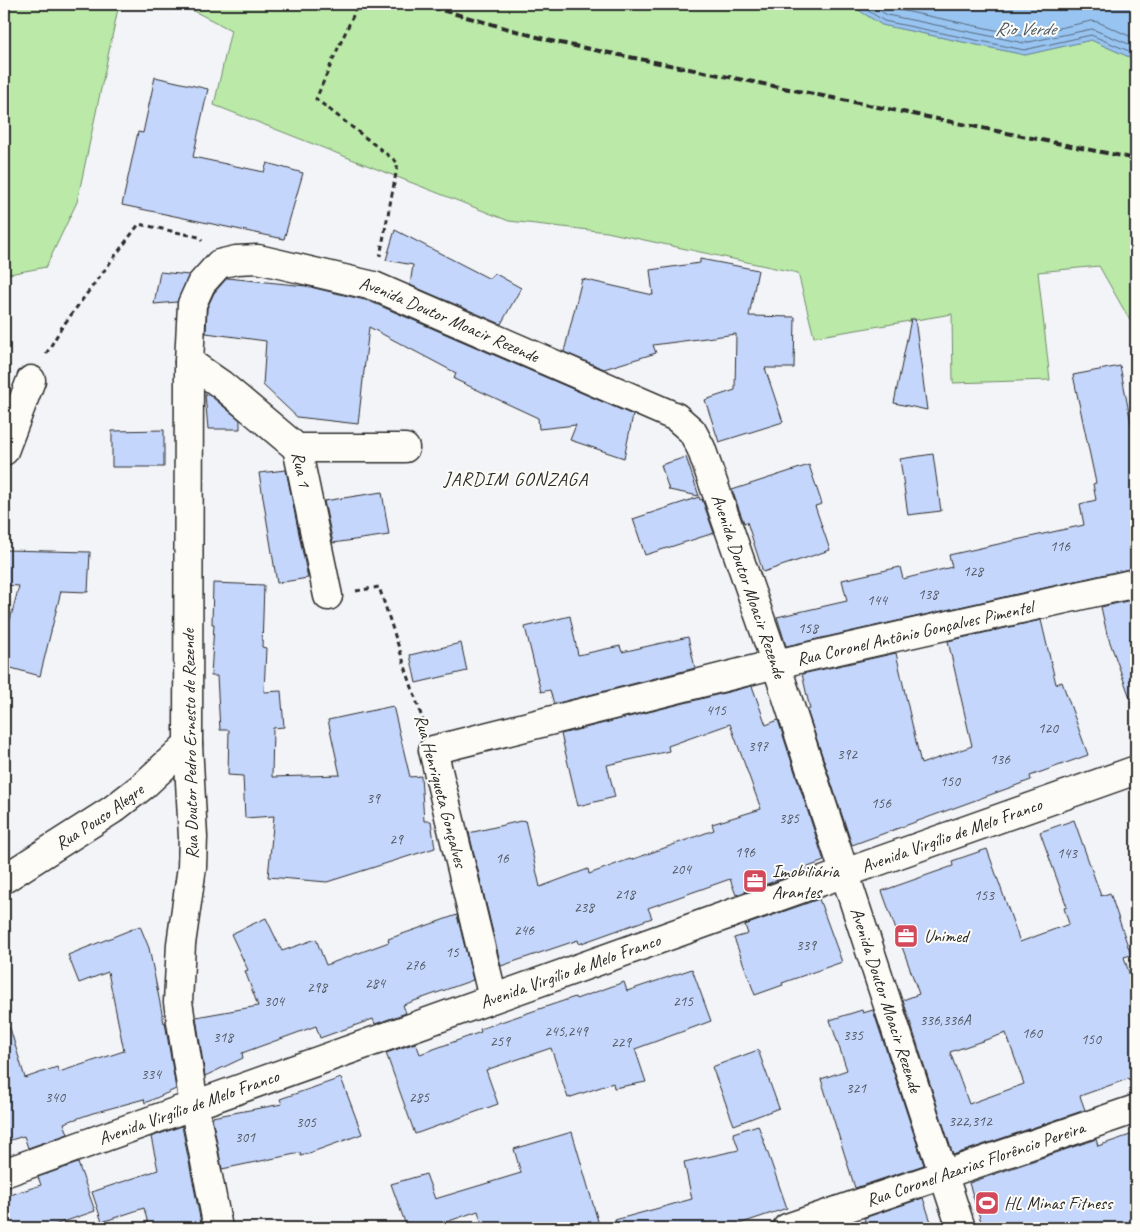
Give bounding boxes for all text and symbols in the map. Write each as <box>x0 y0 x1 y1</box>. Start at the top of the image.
water label: Rio Verde <box>995 17 1058 41</box>
street label: Avenida Doutor Moacir Rezende <box>357 272 543 368</box>
street label: Rua 1 <box>287 450 316 490</box>
district label: JARDIM GONZAGA <box>443 467 589 491</box>
street label: Avenida Doutor Moacir Rezende <box>707 491 791 682</box>
house number: 116 <box>1050 537 1071 556</box>
house number: 128 <box>963 562 984 581</box>
house number: 138 <box>918 585 939 604</box>
house number: 144 <box>867 591 888 610</box>
street label: Rua Coronel Antônio Gonçalves Pimentel <box>794 595 1038 670</box>
house number: 158 <box>798 619 819 638</box>
street label: Rua Doutor Pedro Ernesto de Rezende <box>177 628 203 859</box>
house number: 415 <box>706 701 727 720</box>
street label: Rua Henriqueta Gonçalves <box>410 712 472 872</box>
house number: 120 <box>1038 719 1059 738</box>
house number: 397 <box>748 737 769 756</box>
house number: 392 <box>837 745 858 764</box>
house number: 136 <box>990 750 1011 769</box>
house number: 150 <box>940 772 961 791</box>
street label: Rua Pouso Alegre <box>51 778 149 854</box>
house number: 39 <box>366 789 381 808</box>
street label: Avenida Virgílio de Melo Franco <box>858 793 1046 877</box>
house number: 156 <box>871 794 892 813</box>
house number: 385 <box>779 809 800 828</box>
house number: 29 <box>389 830 404 849</box>
house number: 196 <box>735 843 756 862</box>
house number: 143 <box>1057 844 1078 863</box>
house number: 16 <box>495 849 510 868</box>
house number: 204 <box>671 860 692 879</box>
place label: Imobiliária Arantes <box>772 860 840 903</box>
office icon: Imobiliária Arantes <box>742 868 768 894</box>
house number: 218 <box>615 885 636 904</box>
house number: 153 <box>974 886 995 905</box>
house number: 238 <box>574 898 595 917</box>
street label: Avenida Doutor Moacir Rezende <box>846 905 927 1096</box>
house number: 246 <box>514 921 535 940</box>
office icon: Unimed <box>893 923 919 949</box>
place label: Unimed <box>924 925 971 947</box>
street label: Avenida Virgílio de Melo Franco <box>477 928 665 1013</box>
house number: 339 <box>796 936 817 955</box>
house number: 15 <box>445 943 460 962</box>
house number: 276 <box>405 956 426 975</box>
house number: 284 <box>365 974 386 993</box>
house number: 298 <box>307 978 328 997</box>
house number: 304 <box>264 992 285 1011</box>
house number: 215 <box>673 992 694 1011</box>
house number: 336,336A <box>919 1011 972 1030</box>
house number: 245,249 <box>544 1022 589 1041</box>
house number: 160 <box>1022 1024 1043 1043</box>
house number: 335 <box>843 1026 864 1045</box>
house number: 318 <box>213 1028 234 1047</box>
house number: 150 <box>1081 1030 1102 1049</box>
house number: 259 <box>490 1032 511 1051</box>
house number: 229 <box>611 1033 632 1052</box>
street label: Avenida Virgílio de Melo Franco <box>95 1064 283 1149</box>
house number: 334 <box>141 1065 162 1084</box>
house number: 321 <box>846 1079 867 1098</box>
house number: 340 <box>45 1088 66 1107</box>
house number: 285 <box>409 1088 430 1107</box>
house number: 322,312 <box>948 1112 993 1131</box>
house number: 305 <box>296 1113 317 1132</box>
street label: Rua Coronel Azarias Florêncio Pereira <box>863 1116 1089 1211</box>
house number: 301 <box>235 1128 256 1147</box>
sports icon: HL Minas Fitness <box>974 1190 1000 1216</box>
place label: HL Minas Fitness <box>1004 1192 1114 1214</box>

